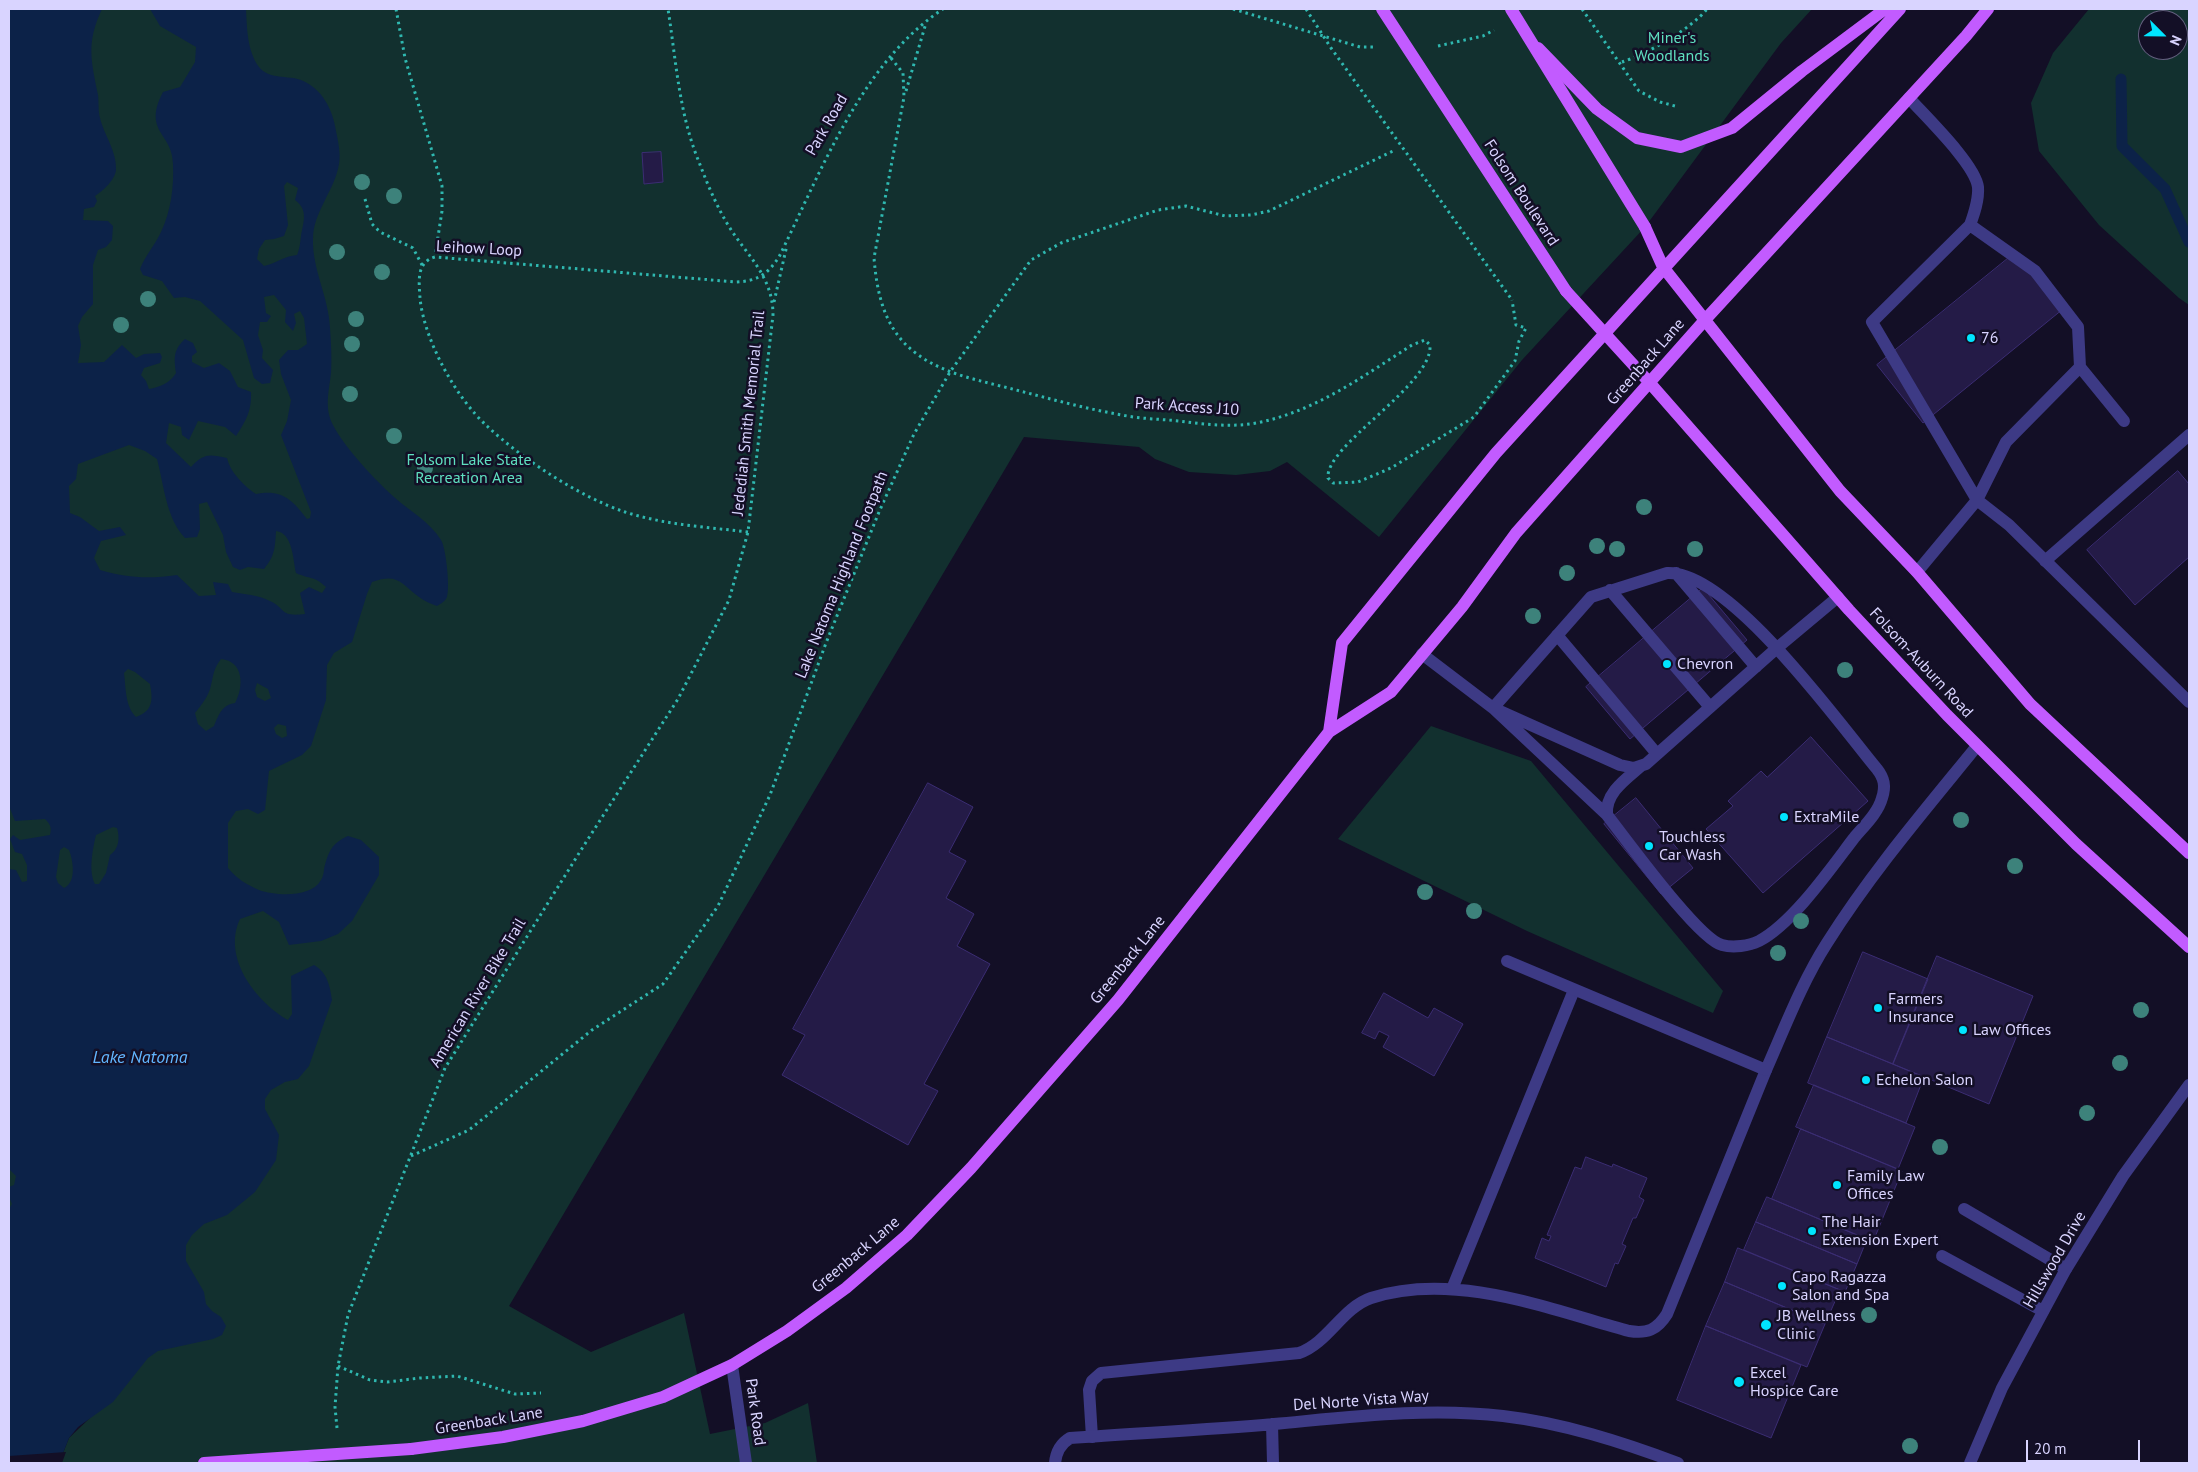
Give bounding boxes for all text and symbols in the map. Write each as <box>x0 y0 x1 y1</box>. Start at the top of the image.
north arrow <box>2138 10 2188 60</box>
park label: Miner's Woodlands <box>1634 28 1710 66</box>
text: N <box>2166 33 2186 48</box>
street label: Park Road <box>802 91 852 159</box>
street label: Folsom Boulevard <box>1480 136 1562 250</box>
street label: Leihow Loop <box>436 237 522 261</box>
street label: Jedediah Smith Memorial Trail <box>729 310 769 516</box>
street label: Greenback Lane <box>1603 315 1689 409</box>
place label: 76 <box>1981 328 1998 348</box>
marker: 76 <box>1965 332 1977 344</box>
street label: Park Access J10 <box>1134 394 1240 420</box>
park label: Folsom Lake State Recreation Area <box>406 450 532 488</box>
street label: Lake Natoma Highland Footpath <box>792 469 892 681</box>
street label: Folsom-Auburn Road <box>1865 604 1977 722</box>
place label: Chevron <box>1677 654 1733 674</box>
marker: Chevron <box>1661 658 1673 670</box>
place label: ExtraMile <box>1794 807 1859 827</box>
marker: ExtraMile <box>1778 811 1790 823</box>
place label: Touchless Car Wash <box>1659 827 1725 865</box>
marker: Touchless Car Wash <box>1643 840 1655 852</box>
street label: Greenback Lane <box>1086 912 1170 1008</box>
street label: American River Bike Trail <box>426 915 530 1071</box>
place label: Farmers Insurance <box>1888 989 1954 1027</box>
marker: Farmers Insurance <box>1872 1002 1884 1014</box>
place label: Law Offices <box>1973 1020 2051 1040</box>
marker: Law Offices <box>1957 1024 1969 1036</box>
water label: Lake Natoma <box>92 1047 188 1069</box>
place label: Echelon Salon <box>1876 1070 1973 1090</box>
marker: Echelon Salon <box>1860 1074 1872 1086</box>
place label: Family Law Offices <box>1847 1166 1925 1204</box>
marker: Family Law Offices <box>1831 1179 1843 1191</box>
street label: Hillswood Drive <box>2020 1208 2090 1312</box>
place label: The Hair Extension Expert <box>1822 1212 1939 1250</box>
street label: Greenback Lane <box>808 1213 904 1297</box>
marker: The Hair Extension Expert <box>1806 1225 1818 1237</box>
place label: Capo Ragazza Salon and Spa <box>1792 1267 1889 1305</box>
marker: Capo Ragazza Salon and Spa <box>1776 1280 1788 1292</box>
place label: JB Wellness Clinic <box>1777 1306 1856 1344</box>
marker: JB Wellness Clinic <box>1759 1318 1773 1332</box>
place label: Excel Hospice Care <box>1750 1363 1839 1401</box>
marker: Excel Hospice Care <box>1732 1375 1746 1389</box>
street label: Park Road <box>741 1377 769 1447</box>
street label: Del Norte Vista Way <box>1292 1387 1430 1415</box>
street label: Greenback Lane <box>434 1403 544 1439</box>
scale bar <box>2028 1430 2142 1462</box>
text: 20 m <box>2034 1439 2067 1458</box>

